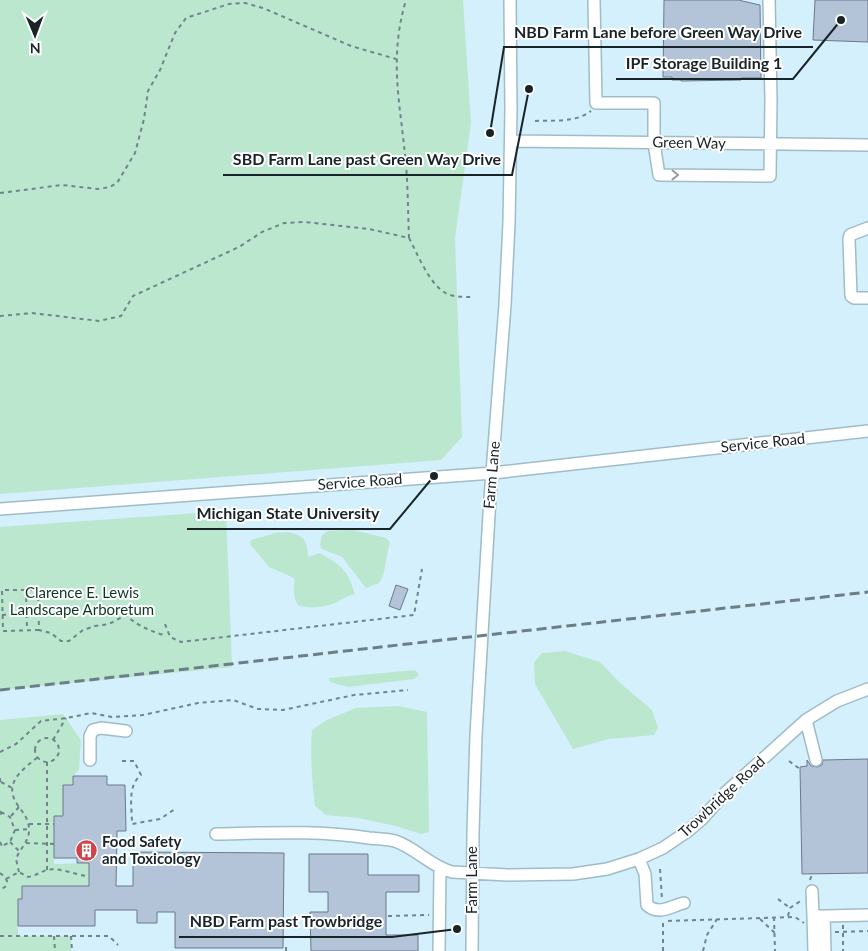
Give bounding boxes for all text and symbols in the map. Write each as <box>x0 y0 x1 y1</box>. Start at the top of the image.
north arrow <box>10 10 60 60</box>
callout: NBD Farm Lane before Green Way Drive <box>504 16 813 47</box>
text: NBD Farm Lane before Green Way Drive <box>514 22 803 41</box>
text: N <box>30 40 41 57</box>
callout: IPF Storage Building 1 <box>616 48 793 79</box>
text: IPF Storage Building 1 <box>626 53 782 72</box>
street label: Green Way <box>652 132 726 152</box>
callout: SBD Farm Lane past Green Way Drive <box>223 144 512 175</box>
text: SBD Farm Lane past Green Way Drive <box>233 149 502 168</box>
one-way arrow <box>671 170 679 180</box>
street label: Service Road <box>720 429 806 455</box>
street label: Farm Lane <box>479 440 503 510</box>
street label: Service Road <box>317 469 403 493</box>
callout: Michigan State University <box>187 498 390 529</box>
text: Michigan State University <box>197 503 380 522</box>
park label: Clarence E. Lewis Landscape Arboretum <box>10 583 154 618</box>
street label: Trowbridge Road <box>675 752 768 841</box>
place label: Food Safety and Toxicology <box>102 832 201 867</box>
building icon: Food Safety and Toxicology <box>74 839 98 863</box>
street label: Farm Lane <box>462 846 480 914</box>
callout: NBD Farm past Trowbridge <box>179 906 392 937</box>
text: NBD Farm past Trowbridge <box>190 911 383 930</box>

